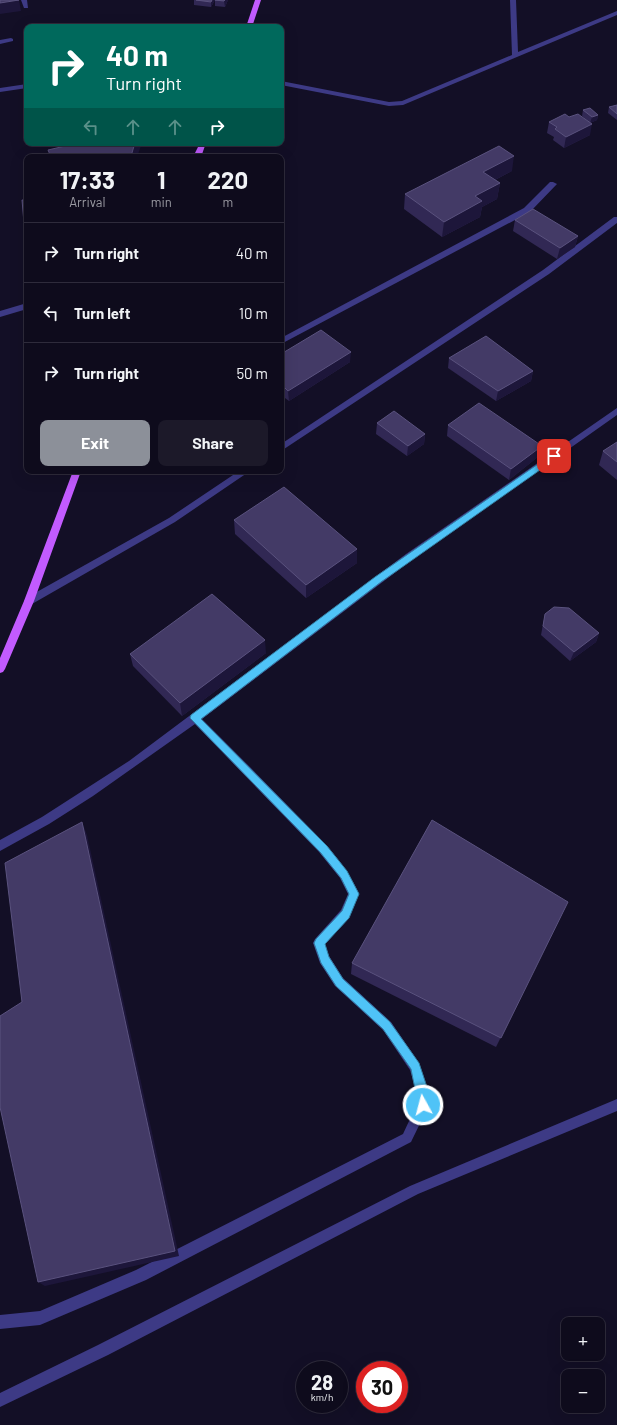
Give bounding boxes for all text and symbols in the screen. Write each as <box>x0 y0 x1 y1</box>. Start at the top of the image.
text: 40 m <box>106 38 168 72</box>
icon: right <box>40 40 92 92</box>
text: Turn right <box>106 72 182 94</box>
icon: left <box>80 116 102 138</box>
icon: ahead <box>122 116 144 138</box>
icon: ahead <box>164 116 186 138</box>
icon: right <box>206 116 228 138</box>
text: 17:33 <box>60 165 115 194</box>
text: 1 <box>157 165 165 194</box>
text: 220 <box>208 165 248 194</box>
text: Arrival <box>69 194 106 210</box>
text: min <box>151 194 172 210</box>
text: m <box>222 194 233 210</box>
icon: right <box>40 242 62 264</box>
text: Turn right <box>74 244 139 262</box>
text: 40 m <box>236 244 268 262</box>
icon: left <box>40 302 62 324</box>
text: Turn left <box>74 304 130 322</box>
text: 10 m <box>239 304 268 322</box>
icon: right <box>40 362 62 384</box>
text: Turn right <box>74 364 139 382</box>
text: 50 m <box>236 364 268 382</box>
button: Exit <box>40 420 150 466</box>
button: Share <box>158 420 268 466</box>
pin <box>537 439 571 473</box>
icon: arrive <box>543 445 565 467</box>
position arrow <box>402 1084 444 1126</box>
map controls <box>561 1317 605 1413</box>
button: + <box>561 1317 605 1361</box>
speed limit sign: 30 <box>356 1361 408 1413</box>
button: − <box>561 1369 605 1413</box>
text: 28 <box>311 1370 333 1394</box>
text: km/h <box>311 1391 333 1403</box>

